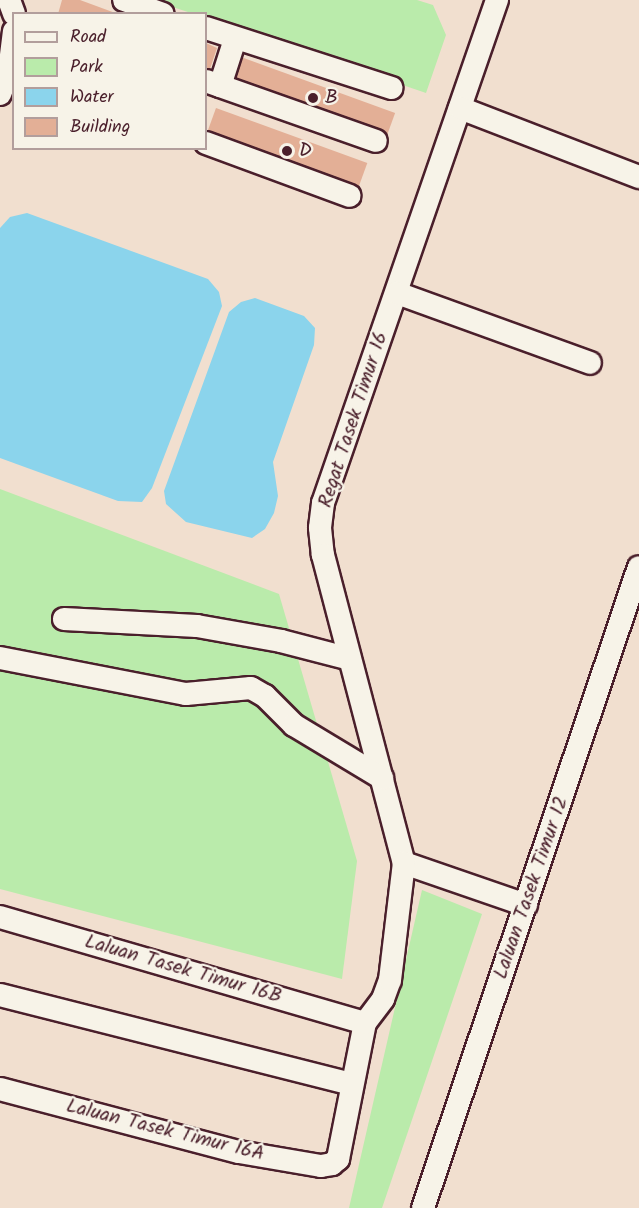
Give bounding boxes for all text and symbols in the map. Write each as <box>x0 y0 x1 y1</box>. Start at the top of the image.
legend <box>12 12 207 150</box>
text: Road <box>70 23 106 52</box>
text: Park <box>70 53 103 82</box>
text: Water <box>70 83 114 112</box>
place label: B <box>325 86 338 110</box>
marker: B <box>306 91 320 105</box>
text: Building <box>70 113 130 142</box>
place label: D <box>299 139 312 163</box>
marker: D <box>280 144 294 158</box>
street label: Regat Tasek Timur 16 <box>314 329 394 511</box>
street label: Laluan Tasek Timur 12 <box>489 794 575 982</box>
street label: Laluan Tasek Timur 16B <box>82 930 284 1010</box>
street label: Laluan Tasek Timur 16A <box>64 1095 266 1167</box>

